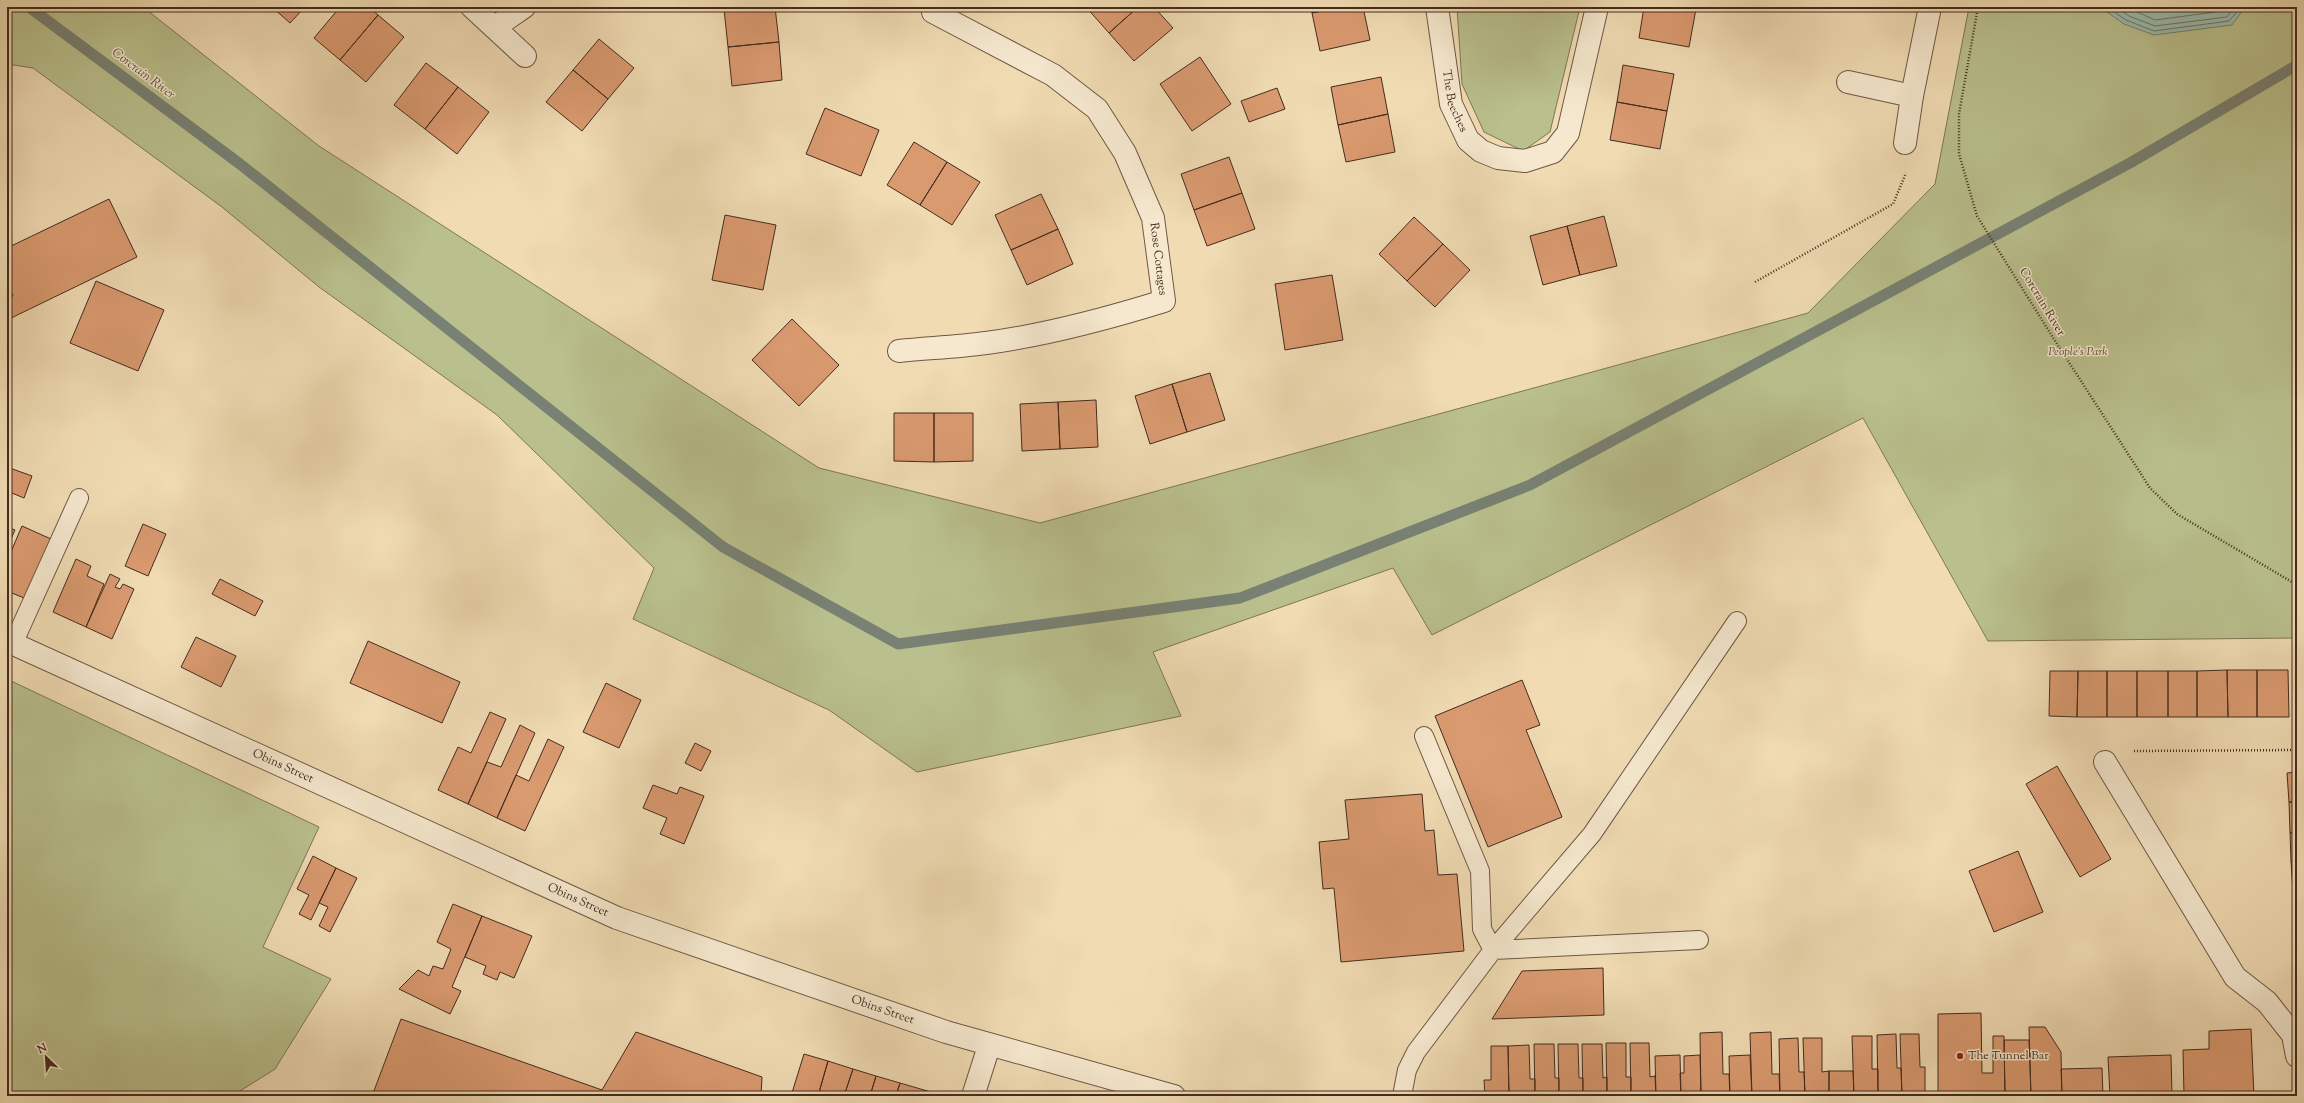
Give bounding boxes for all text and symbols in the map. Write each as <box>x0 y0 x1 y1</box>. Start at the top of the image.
water label: Corcrain River <box>108 44 179 104</box>
street label: The Beeches <box>1437 69 1472 136</box>
street label: Rose Cottages <box>1145 222 1171 297</box>
street label: Corcrain River <box>2014 264 2070 340</box>
park label: People's Park <box>2048 343 2108 361</box>
street label: Obins Street <box>249 745 316 788</box>
street label: Obins Street <box>544 878 612 922</box>
street label: Obins Street <box>849 991 917 1029</box>
north arrow <box>26 1037 66 1077</box>
text: N <box>34 1040 50 1058</box>
place label: The Tunnel Bar <box>1968 1047 2049 1065</box>
marker: The Tunnel Bar <box>1955 1051 1965 1061</box>

